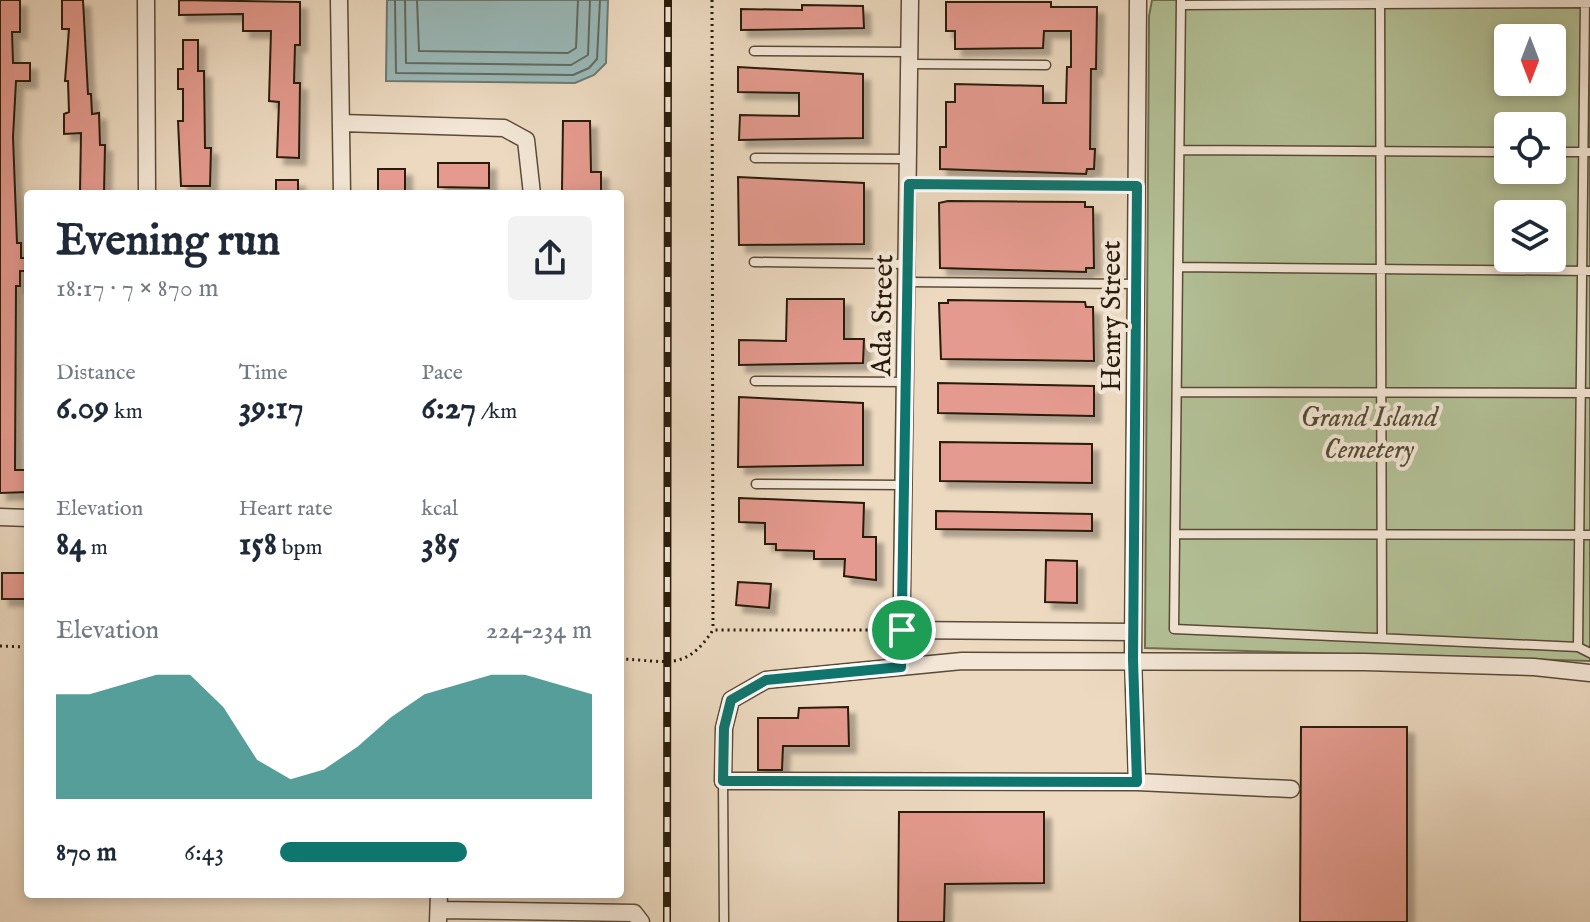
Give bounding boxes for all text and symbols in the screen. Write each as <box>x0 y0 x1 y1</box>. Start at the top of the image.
north arrow <box>1494 24 1566 96</box>
map controls <box>1494 24 1566 272</box>
button: locate <box>1494 112 1566 184</box>
button: layers <box>1494 200 1566 272</box>
text: Evening run <box>56 214 280 270</box>
button: share <box>508 216 592 300</box>
street label: Henry Street <box>1095 240 1130 392</box>
street label: Ada Street <box>865 254 902 377</box>
text: 18:17 · 7 × 870 m <box>56 272 218 305</box>
text: Distance <box>56 359 136 387</box>
text: Time <box>239 359 288 387</box>
text: Pace <box>421 359 463 387</box>
text: 6.09 <box>56 387 109 430</box>
text: 39:17 <box>239 387 304 430</box>
text: 6:27 <box>421 387 476 430</box>
text: km <box>109 398 143 426</box>
text: /km <box>476 398 517 426</box>
park label: Grand Island Cemetery <box>1300 401 1440 468</box>
text: Elevation <box>56 495 143 523</box>
text: Heart rate <box>239 495 333 523</box>
text: kcal <box>421 495 458 523</box>
text: 84 <box>56 523 86 566</box>
text: 158 <box>239 523 277 566</box>
text: 385 <box>421 523 460 566</box>
text: m <box>86 534 108 562</box>
text: bpm <box>277 534 322 562</box>
pin <box>868 596 936 664</box>
icon: arrive <box>880 608 924 652</box>
text: Elevation <box>56 614 159 647</box>
text: 224–234 m <box>486 614 592 647</box>
text: 870 m <box>56 836 117 869</box>
text: 6:43 <box>184 836 224 869</box>

